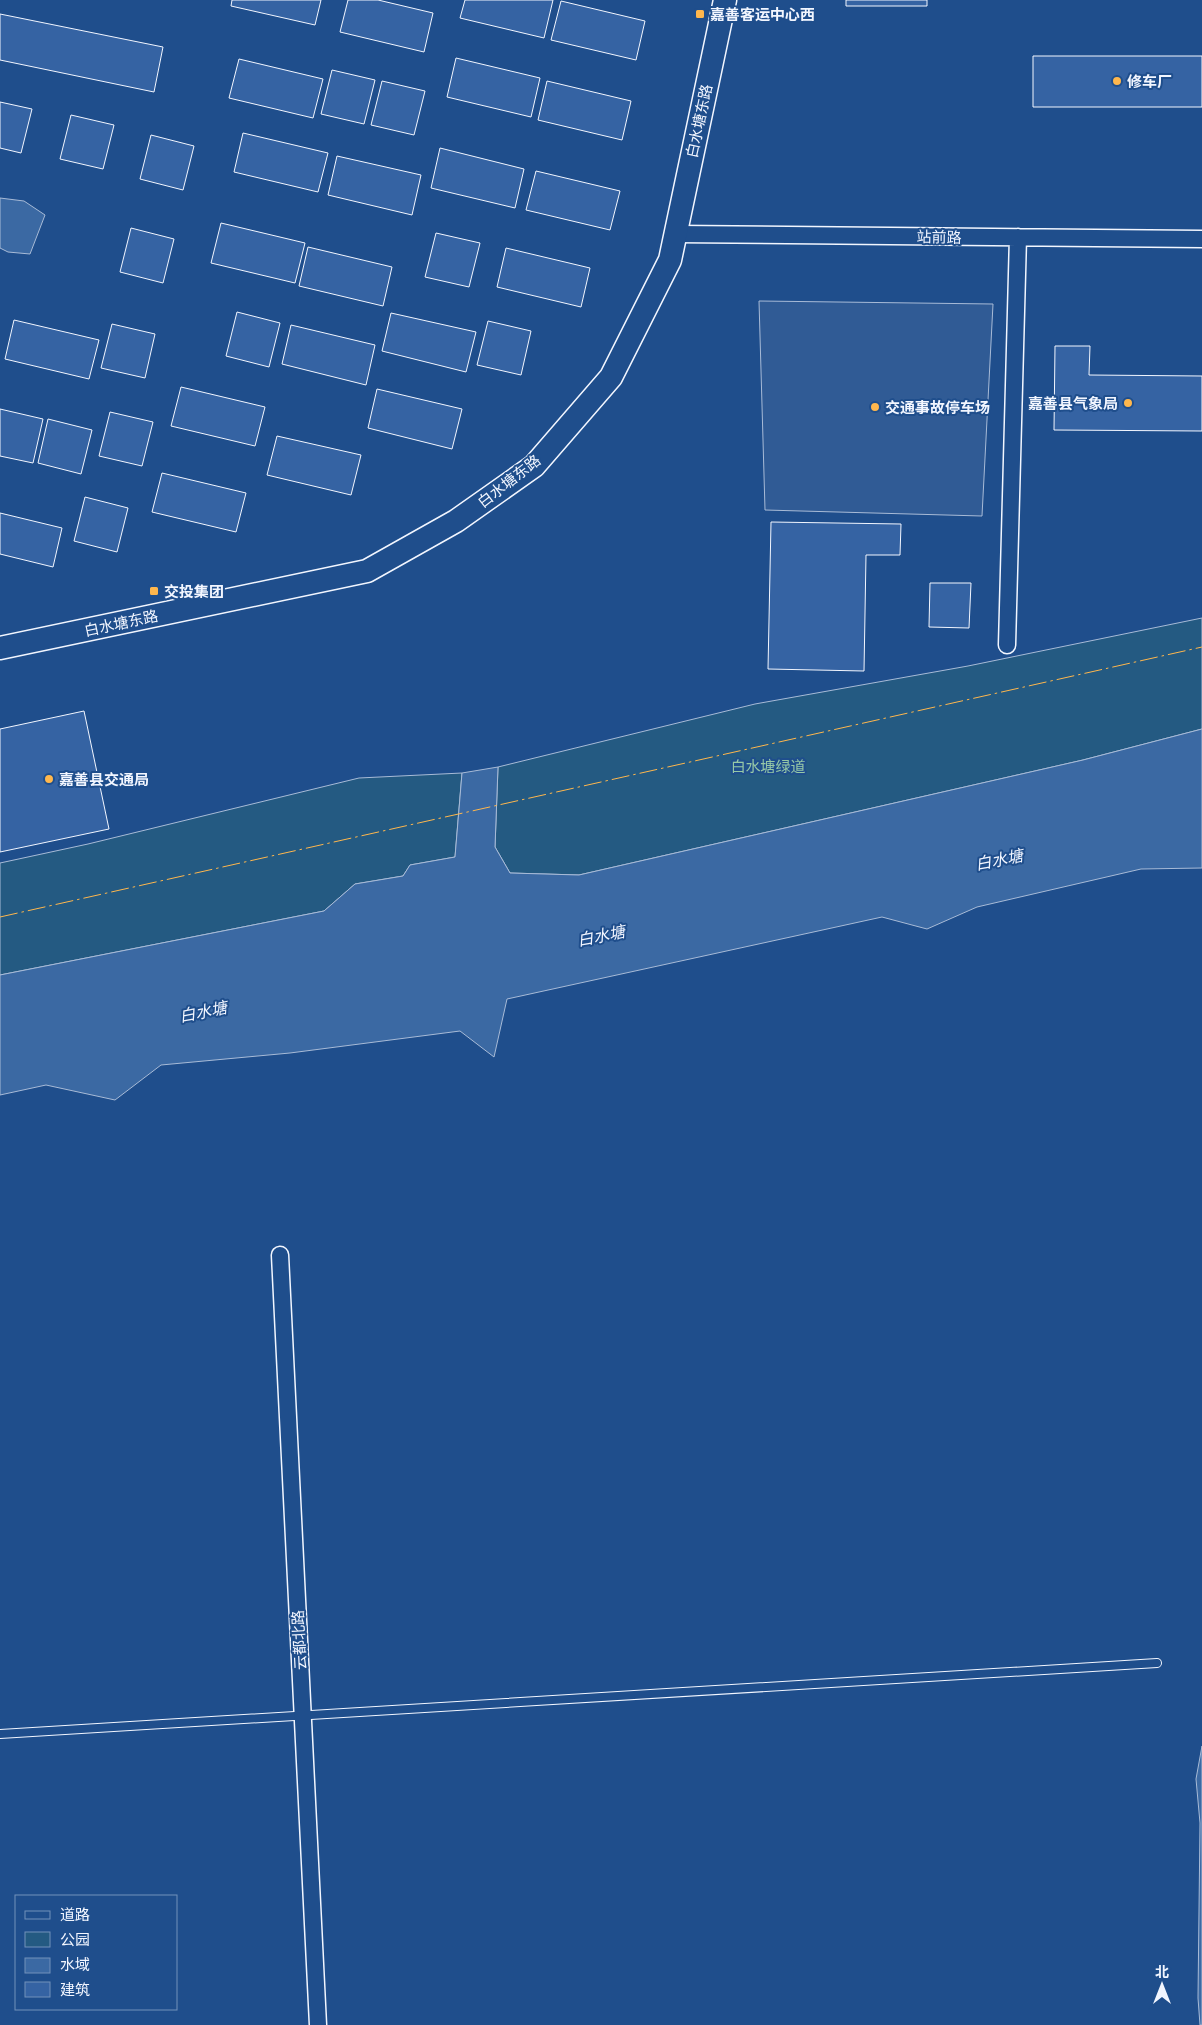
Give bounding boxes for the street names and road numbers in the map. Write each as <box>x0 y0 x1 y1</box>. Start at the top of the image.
street label: 白水塘东路 <box>683 83 715 159</box>
street label: 站前路 <box>916 228 962 246</box>
street label: 白水塘东路 <box>474 451 544 511</box>
street label: 白水塘东路 <box>83 607 159 639</box>
street label: 云都北路 <box>289 1610 309 1670</box>

